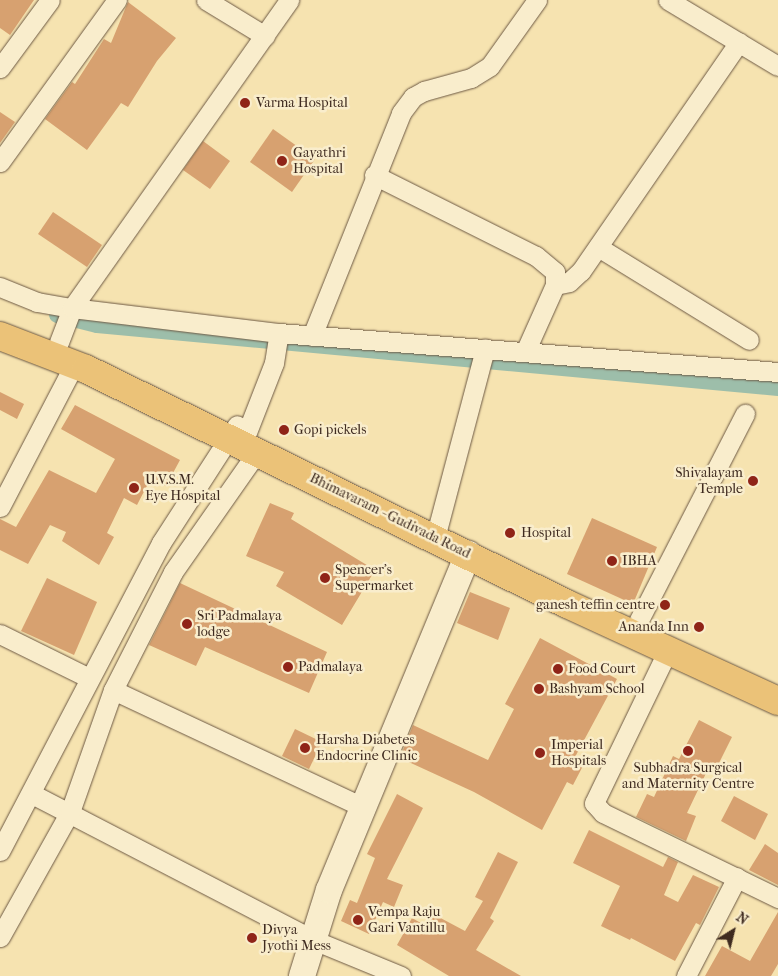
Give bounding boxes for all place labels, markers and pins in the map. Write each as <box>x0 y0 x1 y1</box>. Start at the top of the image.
place label: Varma Hospital <box>256 95 348 111</box>
marker: Varma Hospital <box>238 96 252 110</box>
place label: Gayathri Hospital <box>293 145 346 178</box>
marker: Gayathri Hospital <box>275 154 289 168</box>
place label: Gopi pickels <box>294 422 366 438</box>
marker: Gopi pickels <box>278 424 290 436</box>
place label: Shivalayam Temple <box>675 465 743 498</box>
place label: U.V.S.M. Eye Hospital <box>145 472 220 504</box>
marker: Shivalayam Temple <box>747 475 759 487</box>
marker: U.V.S.M. Eye Hospital <box>127 481 141 495</box>
place label: Hospital <box>521 525 571 541</box>
marker: Hospital <box>503 526 517 540</box>
place label: IBHA <box>622 553 657 569</box>
marker: IBHA <box>606 555 618 567</box>
place label: Spencer's Supermarket <box>335 562 413 594</box>
marker: Spencer's Supermarket <box>319 572 331 584</box>
place label: ganesh teffin centre <box>536 597 655 613</box>
marker: ganesh teffin centre <box>659 599 671 611</box>
place label: Sri Padmalaya lodge <box>197 608 282 640</box>
marker: Sri Padmalaya lodge <box>181 618 193 630</box>
place label: Ananda Inn <box>618 619 689 635</box>
marker: Ananda Inn <box>693 621 705 633</box>
place label: Padmalaya <box>298 659 362 675</box>
marker: Padmalaya <box>282 661 294 673</box>
place label: Food Court <box>568 661 636 677</box>
marker: Food Court <box>552 663 564 675</box>
place label: Bashyam School <box>549 681 645 697</box>
marker: Bashyam School <box>533 683 545 695</box>
place label: Harsha Diabetes Endocrine Clinic <box>316 732 417 764</box>
place label: Imperial Hospitals <box>551 737 606 770</box>
marker: Harsha Diabetes Endocrine Clinic <box>298 741 312 755</box>
marker: Subhadra Surgical and Maternity Centre <box>681 744 695 758</box>
marker: Imperial Hospitals <box>533 746 547 760</box>
place label: Subhadra Surgical and Maternity Centre <box>622 760 754 792</box>
place label: Vempa Raju Gari Vantillu <box>368 904 445 936</box>
marker: Vempa Raju Gari Vantillu <box>352 914 364 926</box>
place label: Divya Jyothi Mess <box>262 922 331 954</box>
marker: Divya Jyothi Mess <box>246 932 258 944</box>

